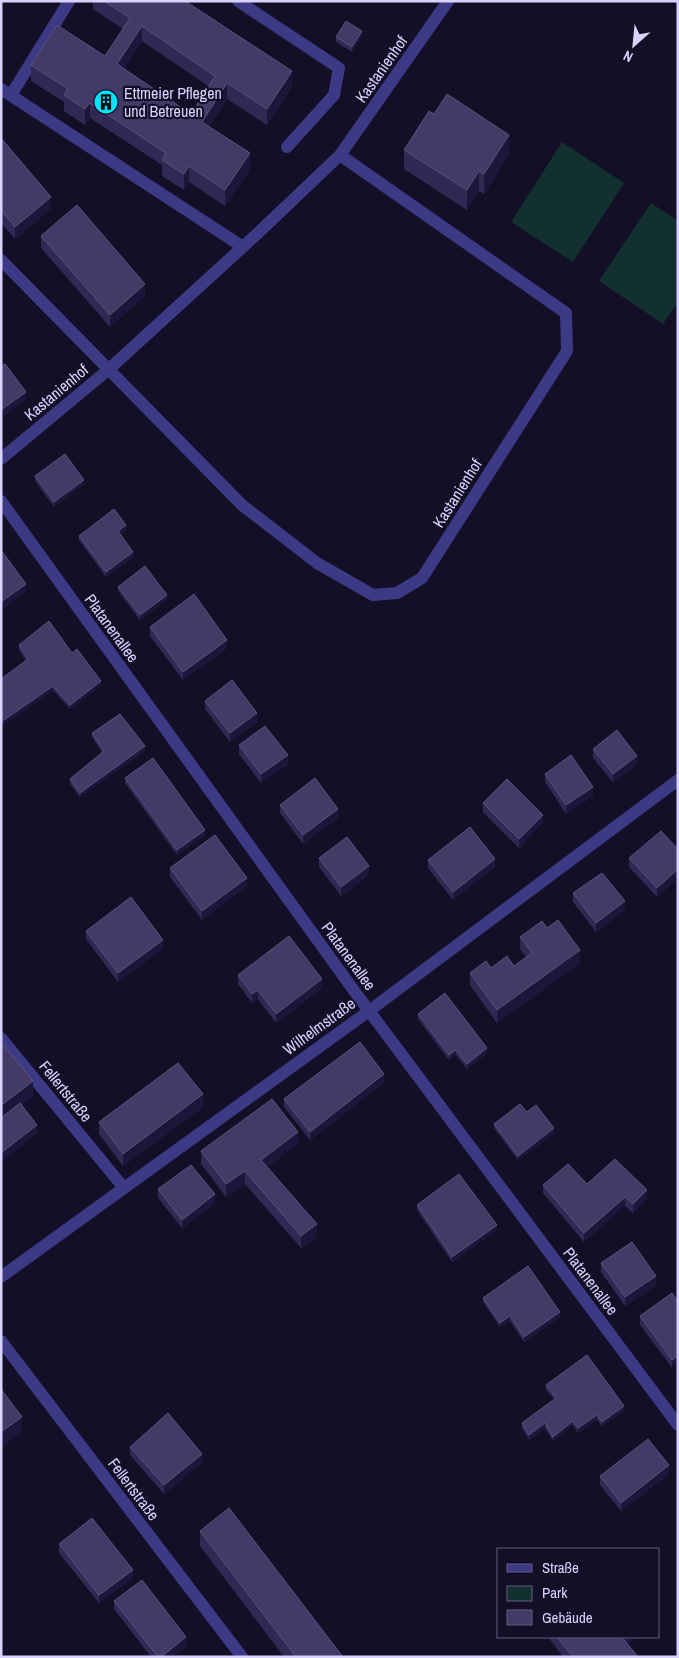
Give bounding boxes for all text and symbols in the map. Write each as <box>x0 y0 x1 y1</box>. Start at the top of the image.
north arrow <box>609 20 659 70</box>
street label: Kastanienhof <box>350 31 412 107</box>
text: N <box>620 47 636 66</box>
place label: Ettmeier Pflegen und Betreuen <box>124 82 222 122</box>
building icon: Ettmeier Pflegen und Betreuen <box>93 89 119 115</box>
street label: Kastanienhof <box>19 358 93 425</box>
street label: Kastanienhof <box>427 454 487 532</box>
street label: Platanenallee <box>80 589 144 667</box>
street label: Platanenallee <box>317 917 381 995</box>
street label: Wilhelmstraße <box>278 992 360 1060</box>
street label: Fellertstraße <box>34 1056 98 1126</box>
street label: Platanenallee <box>558 1243 624 1319</box>
street label: Fellertstraße <box>103 1453 165 1525</box>
legend <box>497 1548 659 1638</box>
text: Straße <box>542 1557 579 1578</box>
text: Park <box>542 1582 568 1603</box>
text: Gebäude <box>542 1607 593 1628</box>

